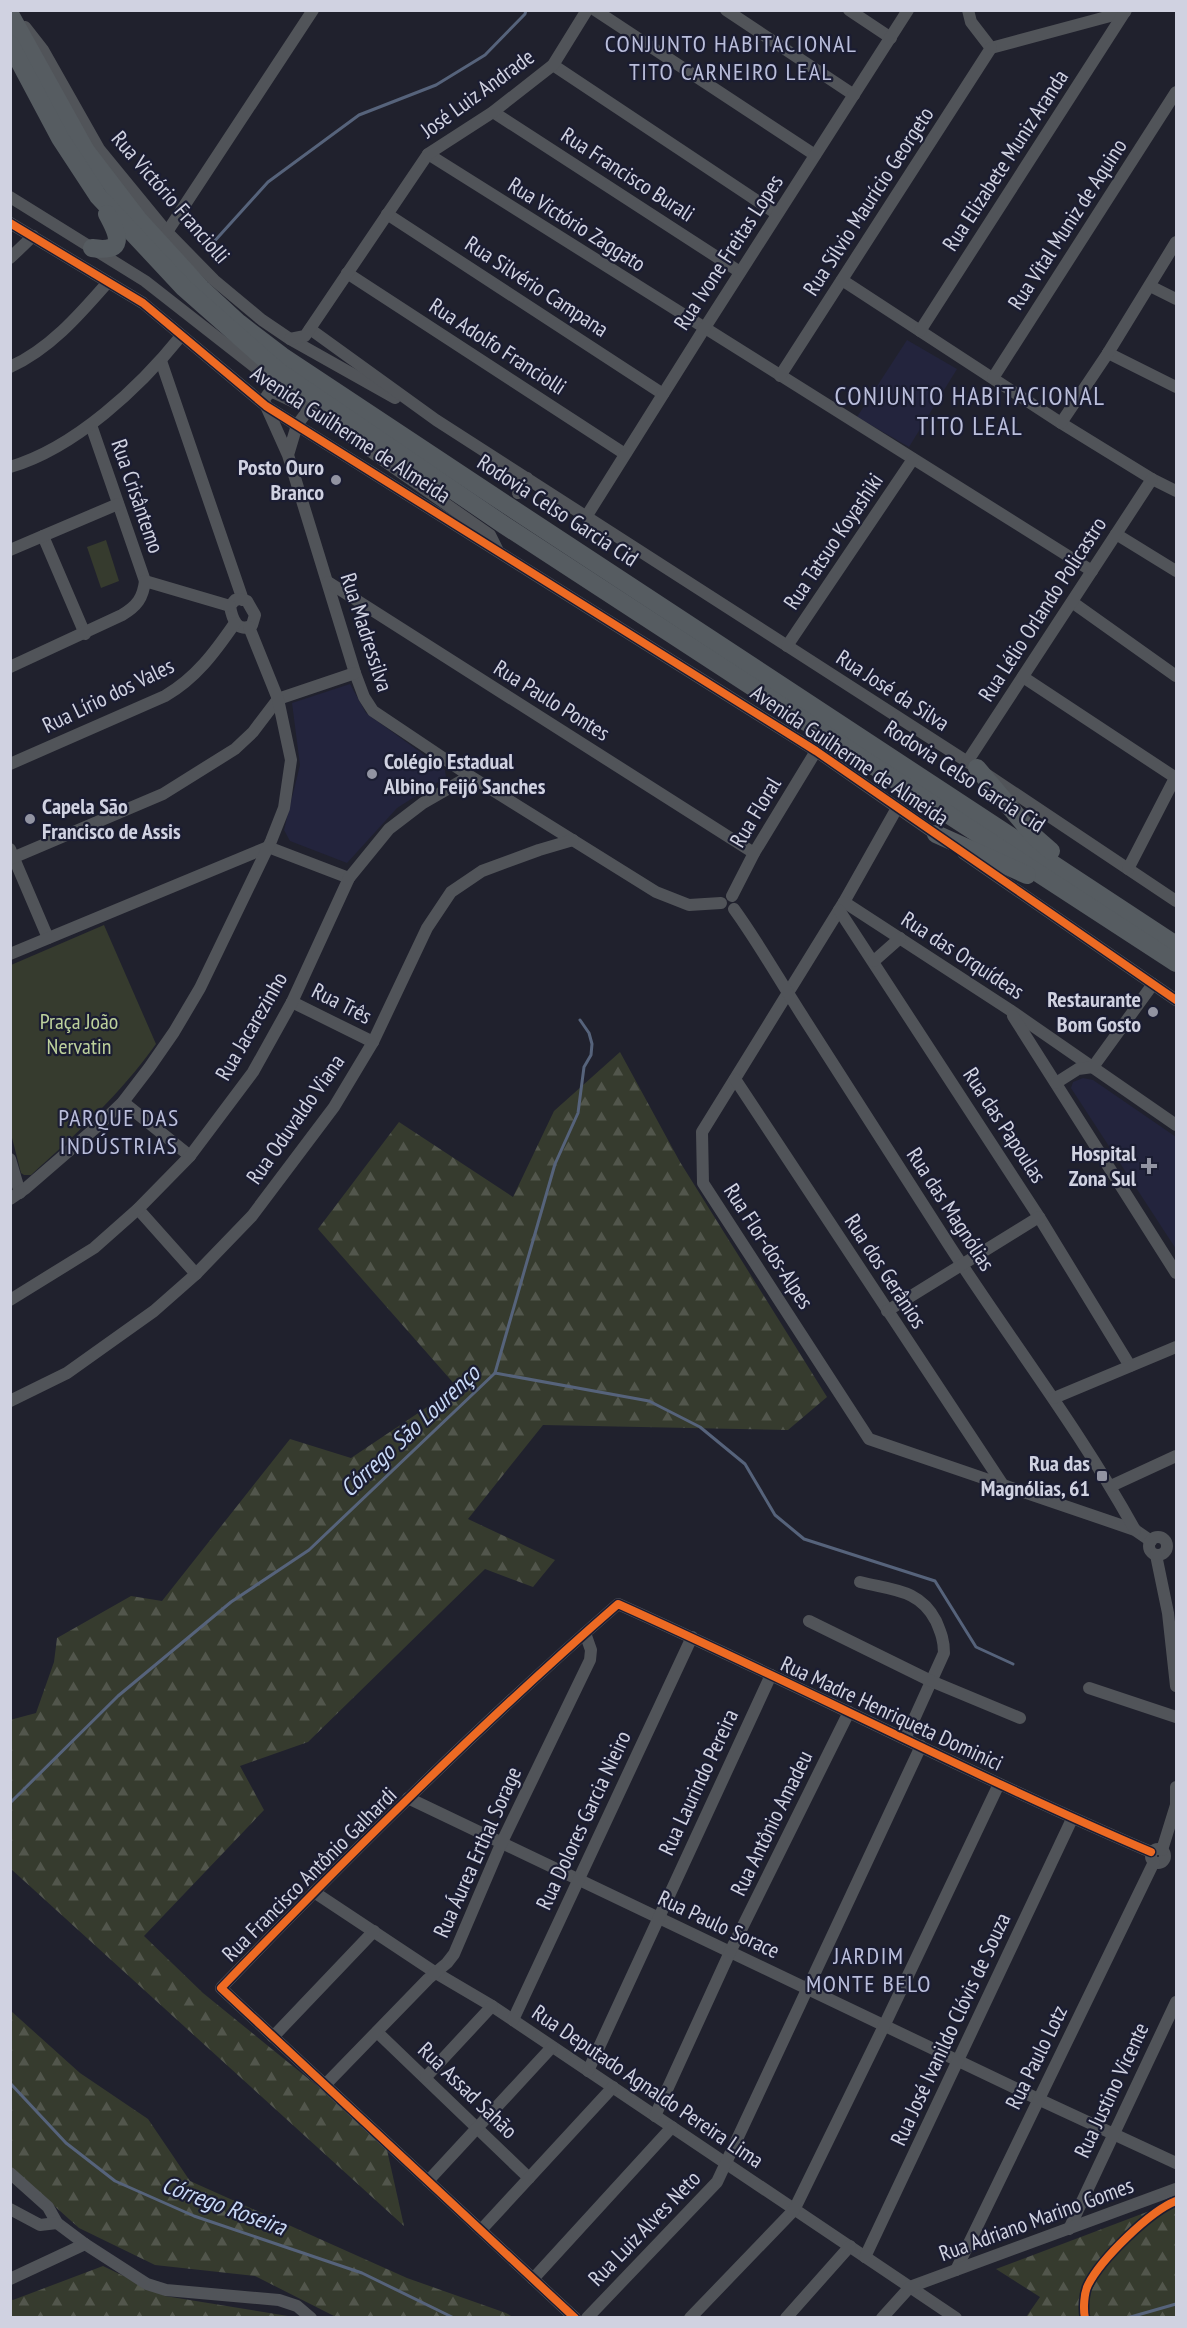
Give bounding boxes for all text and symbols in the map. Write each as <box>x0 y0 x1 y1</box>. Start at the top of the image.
district label: CONJUNTO HABITACIONAL TITO CARNEIRO LEAL <box>605 28 857 87</box>
street label: José Luiz Andrade <box>414 42 539 144</box>
street label: Rua Elizabete Muniz Aranda <box>936 64 1074 256</box>
street label: Rua Sílvio Maurício Georgeto <box>796 101 940 301</box>
street label: Rua Francisco Burali <box>556 120 700 228</box>
street label: Rua Victório Franciolli <box>106 125 236 269</box>
street label: Rua Vital Muniz de Aquino <box>1001 133 1133 315</box>
street label: Rua Ivone Freitas Lopes <box>667 169 789 335</box>
street label: Rua Victório Zaggato <box>503 170 651 278</box>
street label: Rua Silvério Campana <box>460 229 614 343</box>
street label: Rua Adolfo Franciolli <box>424 291 572 401</box>
street label: Avenida Guilherme de Almeida <box>246 359 456 509</box>
district label: CONJUNTO HABITACIONAL TITO LEAL <box>834 379 1106 442</box>
street label: Rua Crisântemo <box>105 435 171 557</box>
street label: Rodovia Celso Garcia Cid <box>472 448 644 572</box>
place label: Posto Ouro Branco <box>238 453 324 506</box>
street label: Rua Tatsuo Koyashiki <box>777 467 889 615</box>
marker: Posto Ouro Branco <box>329 473 343 487</box>
street label: Rua Lélio Orlando Policastro <box>972 511 1112 707</box>
street label: Rua Madressilva <box>335 569 399 695</box>
street label: Rua José da Silva <box>831 643 955 737</box>
street label: Rua Lírio dos Vales <box>38 651 178 739</box>
street label: Rua Paulo Pontes <box>489 653 615 747</box>
street label: Avenida Guilherme de Almeida <box>746 678 954 832</box>
street label: Rodovia Celso Garcia Cid <box>879 714 1051 838</box>
place label: Colégio Estadual Albino Feijó Sanches <box>383 747 546 800</box>
marker: Colégio Estadual Albino Feijó Sanches <box>365 767 379 781</box>
street label: Rua Floral <box>723 771 787 852</box>
place label: Capela São Francisco de Assis <box>42 792 181 845</box>
marker: Capela São Francisco de Assis <box>23 812 37 826</box>
street label: Rua das Orquídeas <box>896 905 1030 1005</box>
street label: Rua Jacarezinho <box>209 967 293 1085</box>
street label: Rua Três <box>307 976 377 1030</box>
place label: Restaurante Bom Gosto <box>1047 985 1141 1038</box>
marker: Restaurante Bom Gosto <box>1146 1005 1160 1019</box>
park label: Praça João Nervatin <box>40 1007 118 1060</box>
street label: Rua Oduvaldo Viana <box>240 1048 350 1190</box>
street label: Rua das Papoulas <box>957 1062 1053 1188</box>
district label: PARQUE DAS INDÚSTRIAS <box>58 1102 180 1161</box>
place label: Hospital Zona Sul <box>1069 1139 1137 1192</box>
street label: Rua das Magnólias <box>901 1142 1001 1276</box>
marker: Hospital Zona Sul <box>1140 1157 1158 1175</box>
street label: Rua Flor-dos-Alpes <box>718 1178 820 1314</box>
street label: Rua dos Gerânios <box>839 1209 933 1333</box>
water label: Córrego São Lourenço <box>333 1357 487 1503</box>
place label: Rua das Magnólias, 61 <box>981 1449 1090 1502</box>
marker: Rua das Magnólias, 61 <box>1095 1469 1109 1483</box>
street label: Rua Madre Henriqueta Dominici <box>776 1649 1008 1777</box>
street label: Rua Laurindo Pereira <box>652 1704 744 1860</box>
street label: Rua Dolores Garcia Nieiro <box>529 1726 637 1914</box>
street label: Rua Antônio Amadeu <box>724 1746 818 1900</box>
street label: Rua Áurea Erthal Sorage <box>427 1762 527 1942</box>
street label: Rua Francisco Antônio Galhardi <box>216 1781 402 1967</box>
street label: Rua Paulo Sorace <box>654 1884 784 1964</box>
street label: Rua José Ivanildo Clóvis de Souza <box>884 1908 1016 2150</box>
district label: JARDIM MONTE BELO <box>806 1940 932 1999</box>
street label: Rua Deputado Agnaldo Pereira Lima <box>527 1998 769 2174</box>
street label: Rua Paulo Lotz <box>999 2000 1073 2114</box>
street label: Rua Justino Vicente <box>1067 2018 1155 2162</box>
street label: Rua Assad Sahão <box>412 2036 524 2144</box>
street label: Rua Luiz Alves Neto <box>582 2164 706 2292</box>
water label: Córrego Roseira <box>158 2169 292 2243</box>
street label: Rua Adriano Marino Gomes <box>935 2171 1137 2267</box>

